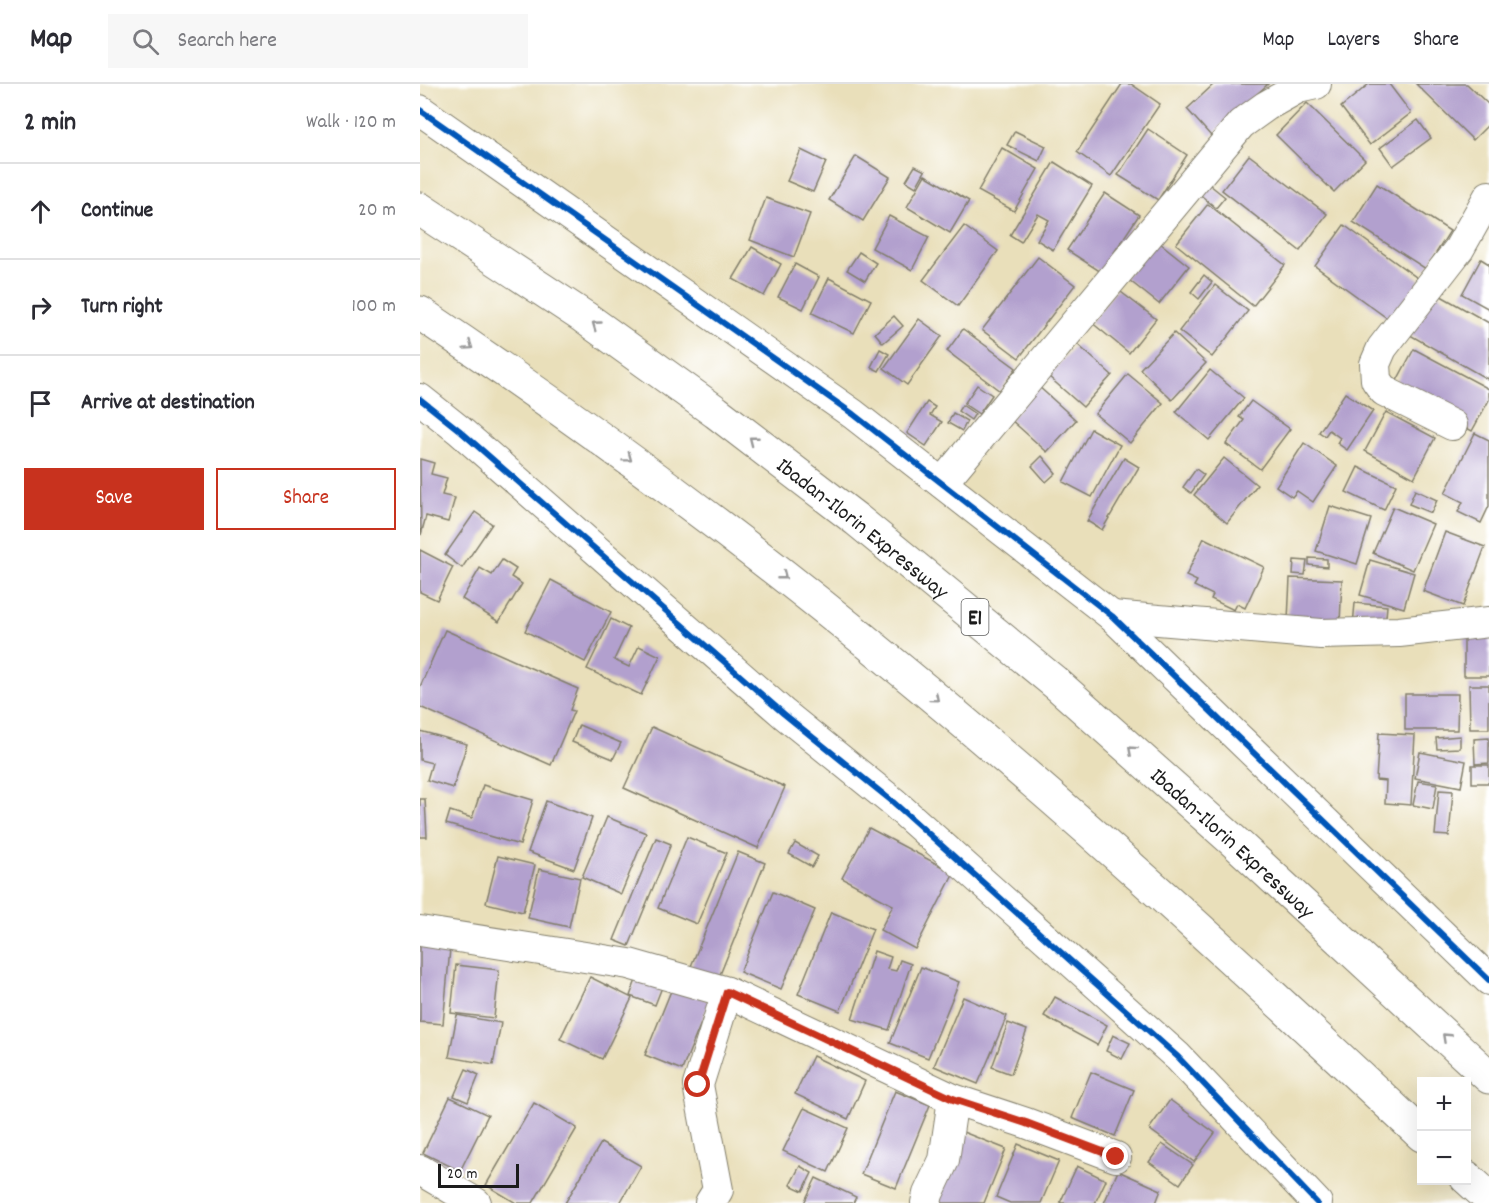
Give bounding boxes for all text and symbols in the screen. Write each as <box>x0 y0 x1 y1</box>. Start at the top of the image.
search box <box>108 14 528 68</box>
text: Map <box>30 21 72 61</box>
icon: search <box>129 25 162 58</box>
text: Search here <box>177 26 277 57</box>
text: Map <box>1263 26 1294 56</box>
text: Layers <box>1327 26 1380 56</box>
text: Share <box>1413 26 1459 56</box>
text: 2 min <box>24 105 76 142</box>
text: Walk · 120 m <box>306 109 396 137</box>
icon: ahead <box>24 195 57 228</box>
text: Continue <box>81 196 153 227</box>
text: 20 m <box>358 197 396 225</box>
icon: right <box>24 291 57 324</box>
text: Turn right <box>81 292 163 323</box>
text: 100 m <box>352 293 396 321</box>
one-way arrow <box>591 322 602 333</box>
one-way arrow <box>462 339 473 350</box>
icon: arrive <box>24 387 57 420</box>
text: Arrive at destination <box>81 388 255 419</box>
one-way arrow <box>749 437 760 448</box>
one-way arrow <box>621 451 632 462</box>
street label: Ibadan-Ilorin Expressway <box>769 452 955 609</box>
button: Save <box>24 468 204 530</box>
button: Share <box>216 468 396 530</box>
one-way arrow <box>776 569 787 580</box>
road number: E1 <box>962 599 988 635</box>
one-way arrow <box>928 691 939 702</box>
one-way arrow <box>1128 746 1138 757</box>
street label: Ibadan-Ilorin Expressway <box>1142 762 1321 928</box>
one-way arrow <box>1443 1033 1453 1044</box>
route start <box>684 1071 710 1097</box>
map controls <box>1417 1077 1471 1185</box>
button: + <box>1417 1077 1471 1131</box>
button: − <box>1417 1131 1471 1185</box>
route end <box>1102 1143 1128 1169</box>
scale bar <box>438 1161 519 1188</box>
text: 20 m <box>447 1163 477 1186</box>

